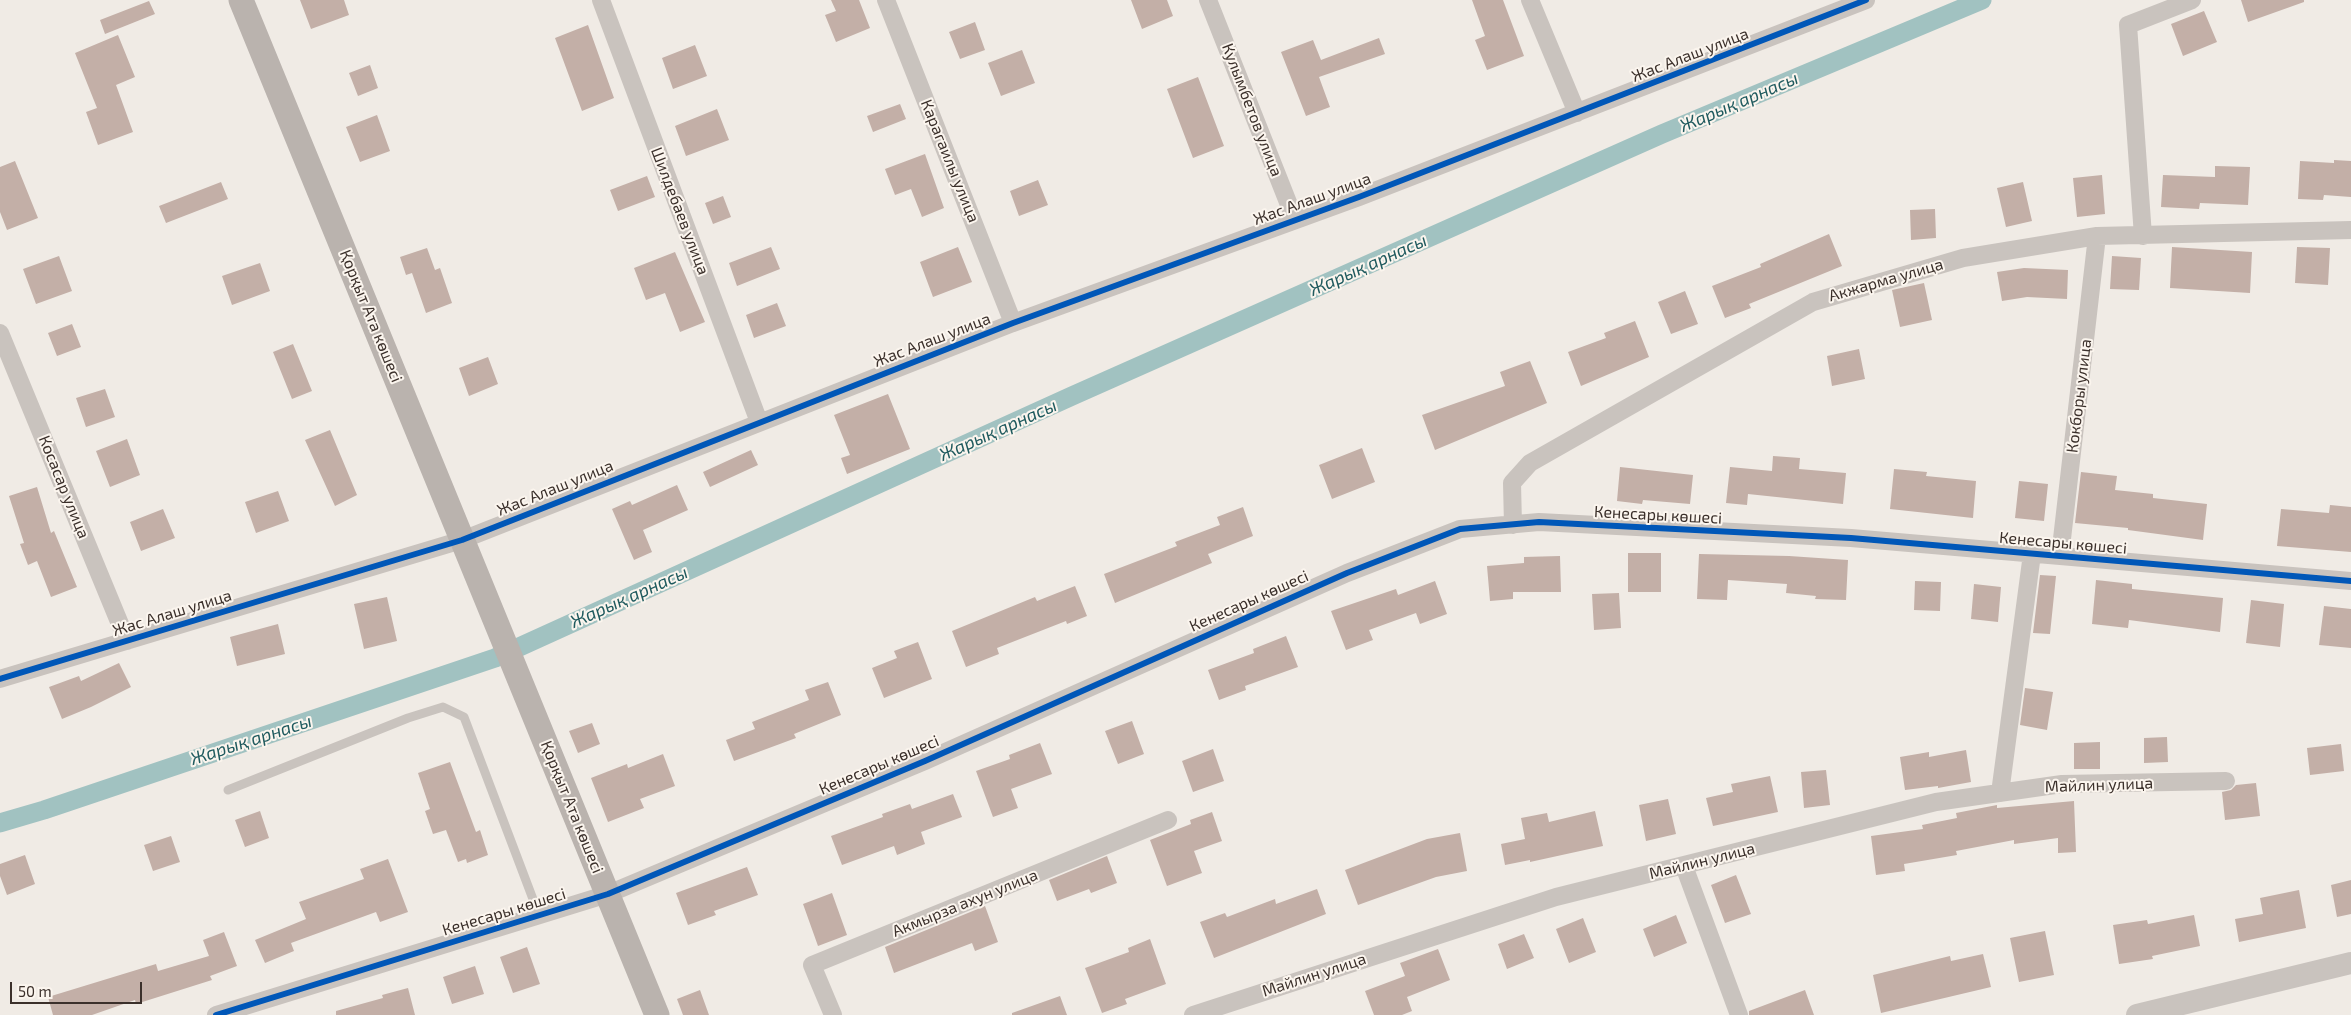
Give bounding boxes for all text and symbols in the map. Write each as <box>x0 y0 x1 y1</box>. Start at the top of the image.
street label: Жас Алаш улица <box>1629 24 1751 86</box>
street label: Кулымбетов улица <box>1218 41 1286 179</box>
water label: Жарық арнасы <box>1677 67 1801 137</box>
street label: Карагаилы улица <box>917 97 983 225</box>
street label: Шилдебаев улица <box>647 145 713 277</box>
street label: Жас Алаш улица <box>1251 169 1373 229</box>
water label: Жарық арнасы <box>1306 229 1430 301</box>
street label: Қорқыт Ата көшесі <box>336 247 406 385</box>
street label: Акжарма улица <box>1826 254 1946 306</box>
street label: Жас Алаш улица <box>871 309 993 371</box>
street label: Кокборы улица <box>2062 338 2096 454</box>
water label: Жарық арнасы <box>936 394 1060 466</box>
street label: Косасар улица <box>35 433 93 541</box>
street label: Жас Алаш улица <box>494 456 616 520</box>
street label: Кенесары көшесі <box>1593 502 1723 528</box>
street label: Кенесары көшесі <box>1998 528 2128 558</box>
water label: Жарық арнасы <box>567 561 691 633</box>
street label: Кенесары көшесі <box>1187 566 1311 636</box>
street label: Жас Алаш улица <box>110 586 234 640</box>
water label: Жарық арнасы <box>187 710 315 770</box>
street label: Кенесары көшесі <box>816 731 942 799</box>
street label: Қорқыт Ата көшесі <box>537 738 607 876</box>
street label: Майлин улица <box>2045 774 2153 796</box>
street label: Майлин улица <box>1647 839 1757 883</box>
street label: Акмырза ахун улица <box>889 865 1041 941</box>
street label: Кенесары көшесі <box>440 884 568 940</box>
street label: Майлин улица <box>1260 949 1368 1001</box>
scale bar <box>12 972 145 1004</box>
text: 50 m <box>18 982 52 1000</box>

